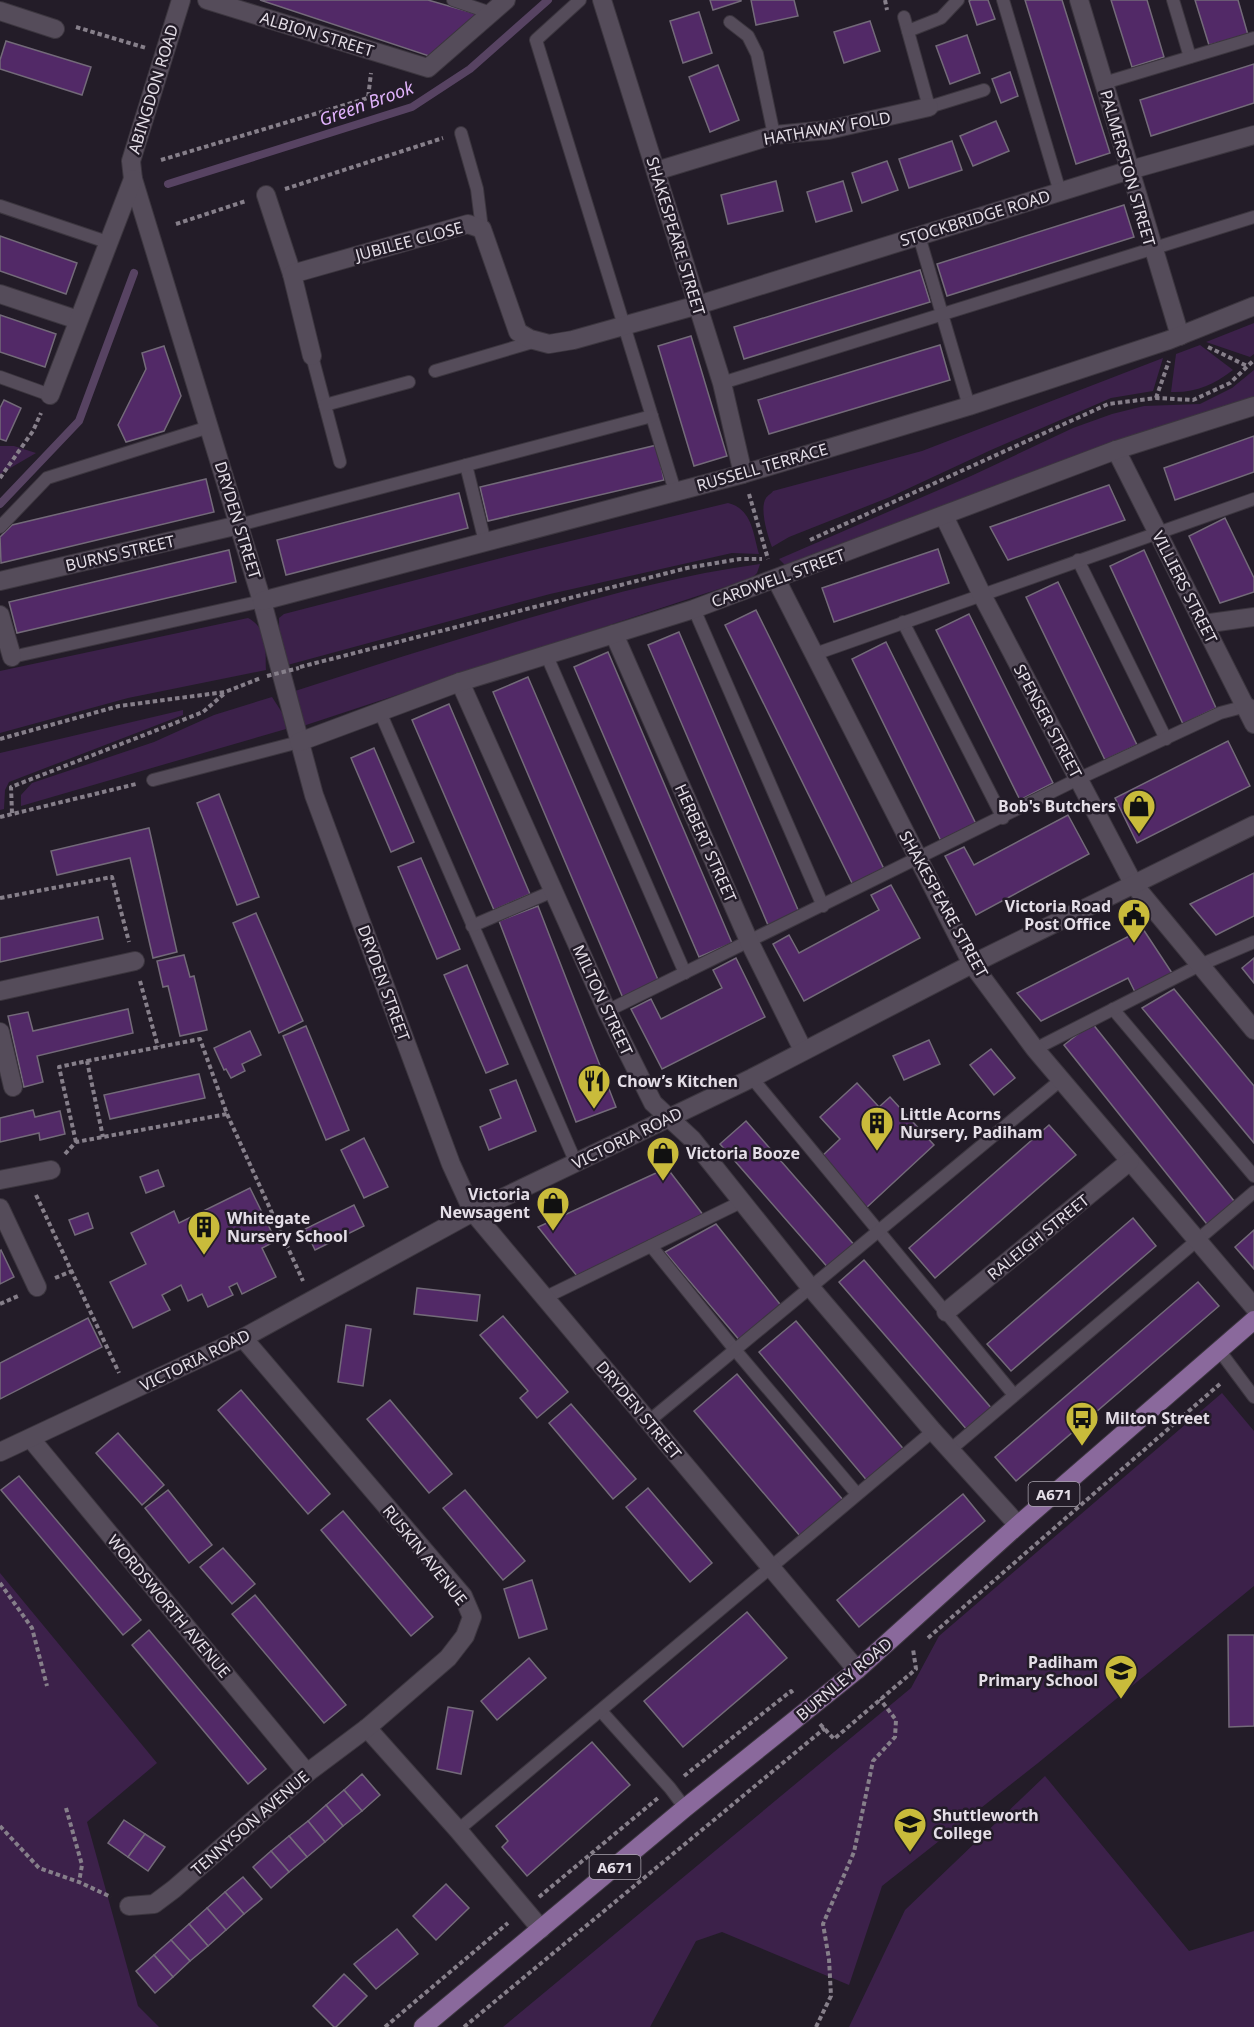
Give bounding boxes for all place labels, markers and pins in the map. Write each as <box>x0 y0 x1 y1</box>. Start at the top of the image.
shop icon: Bob's Butchers <box>1121 788 1157 835</box>
place label: Bob's Butchers <box>998 795 1116 817</box>
place label: Victoria Road Post Office <box>1005 895 1111 935</box>
public building icon: Victoria Road Post Office <box>1116 897 1152 944</box>
restaurant icon: Chow’s Kitchen <box>576 1063 612 1110</box>
place label: Chow’s Kitchen <box>617 1070 738 1092</box>
place label: Little Acorns Nursery, Padiham <box>900 1103 1043 1143</box>
building icon: Little Acorns Nursery, Padiham <box>859 1105 895 1152</box>
shop icon: Victoria Booze <box>645 1135 681 1182</box>
place label: Victoria Booze <box>686 1142 800 1164</box>
place label: Victoria Newsagent <box>439 1183 530 1223</box>
shop icon: Victoria Newsagent <box>535 1185 571 1232</box>
place label: Whitegate Nursery School <box>227 1207 348 1247</box>
building icon: Whitegate Nursery School <box>186 1209 222 1256</box>
bus stop icon: Milton Street <box>1064 1400 1100 1447</box>
place label: Milton Street <box>1105 1407 1210 1429</box>
place label: Padiham Primary School <box>978 1651 1098 1691</box>
school or university icon: Padiham Primary School <box>1103 1653 1139 1700</box>
place label: Shuttleworth College <box>933 1804 1039 1844</box>
school or university icon: Shuttleworth College <box>892 1806 928 1853</box>

